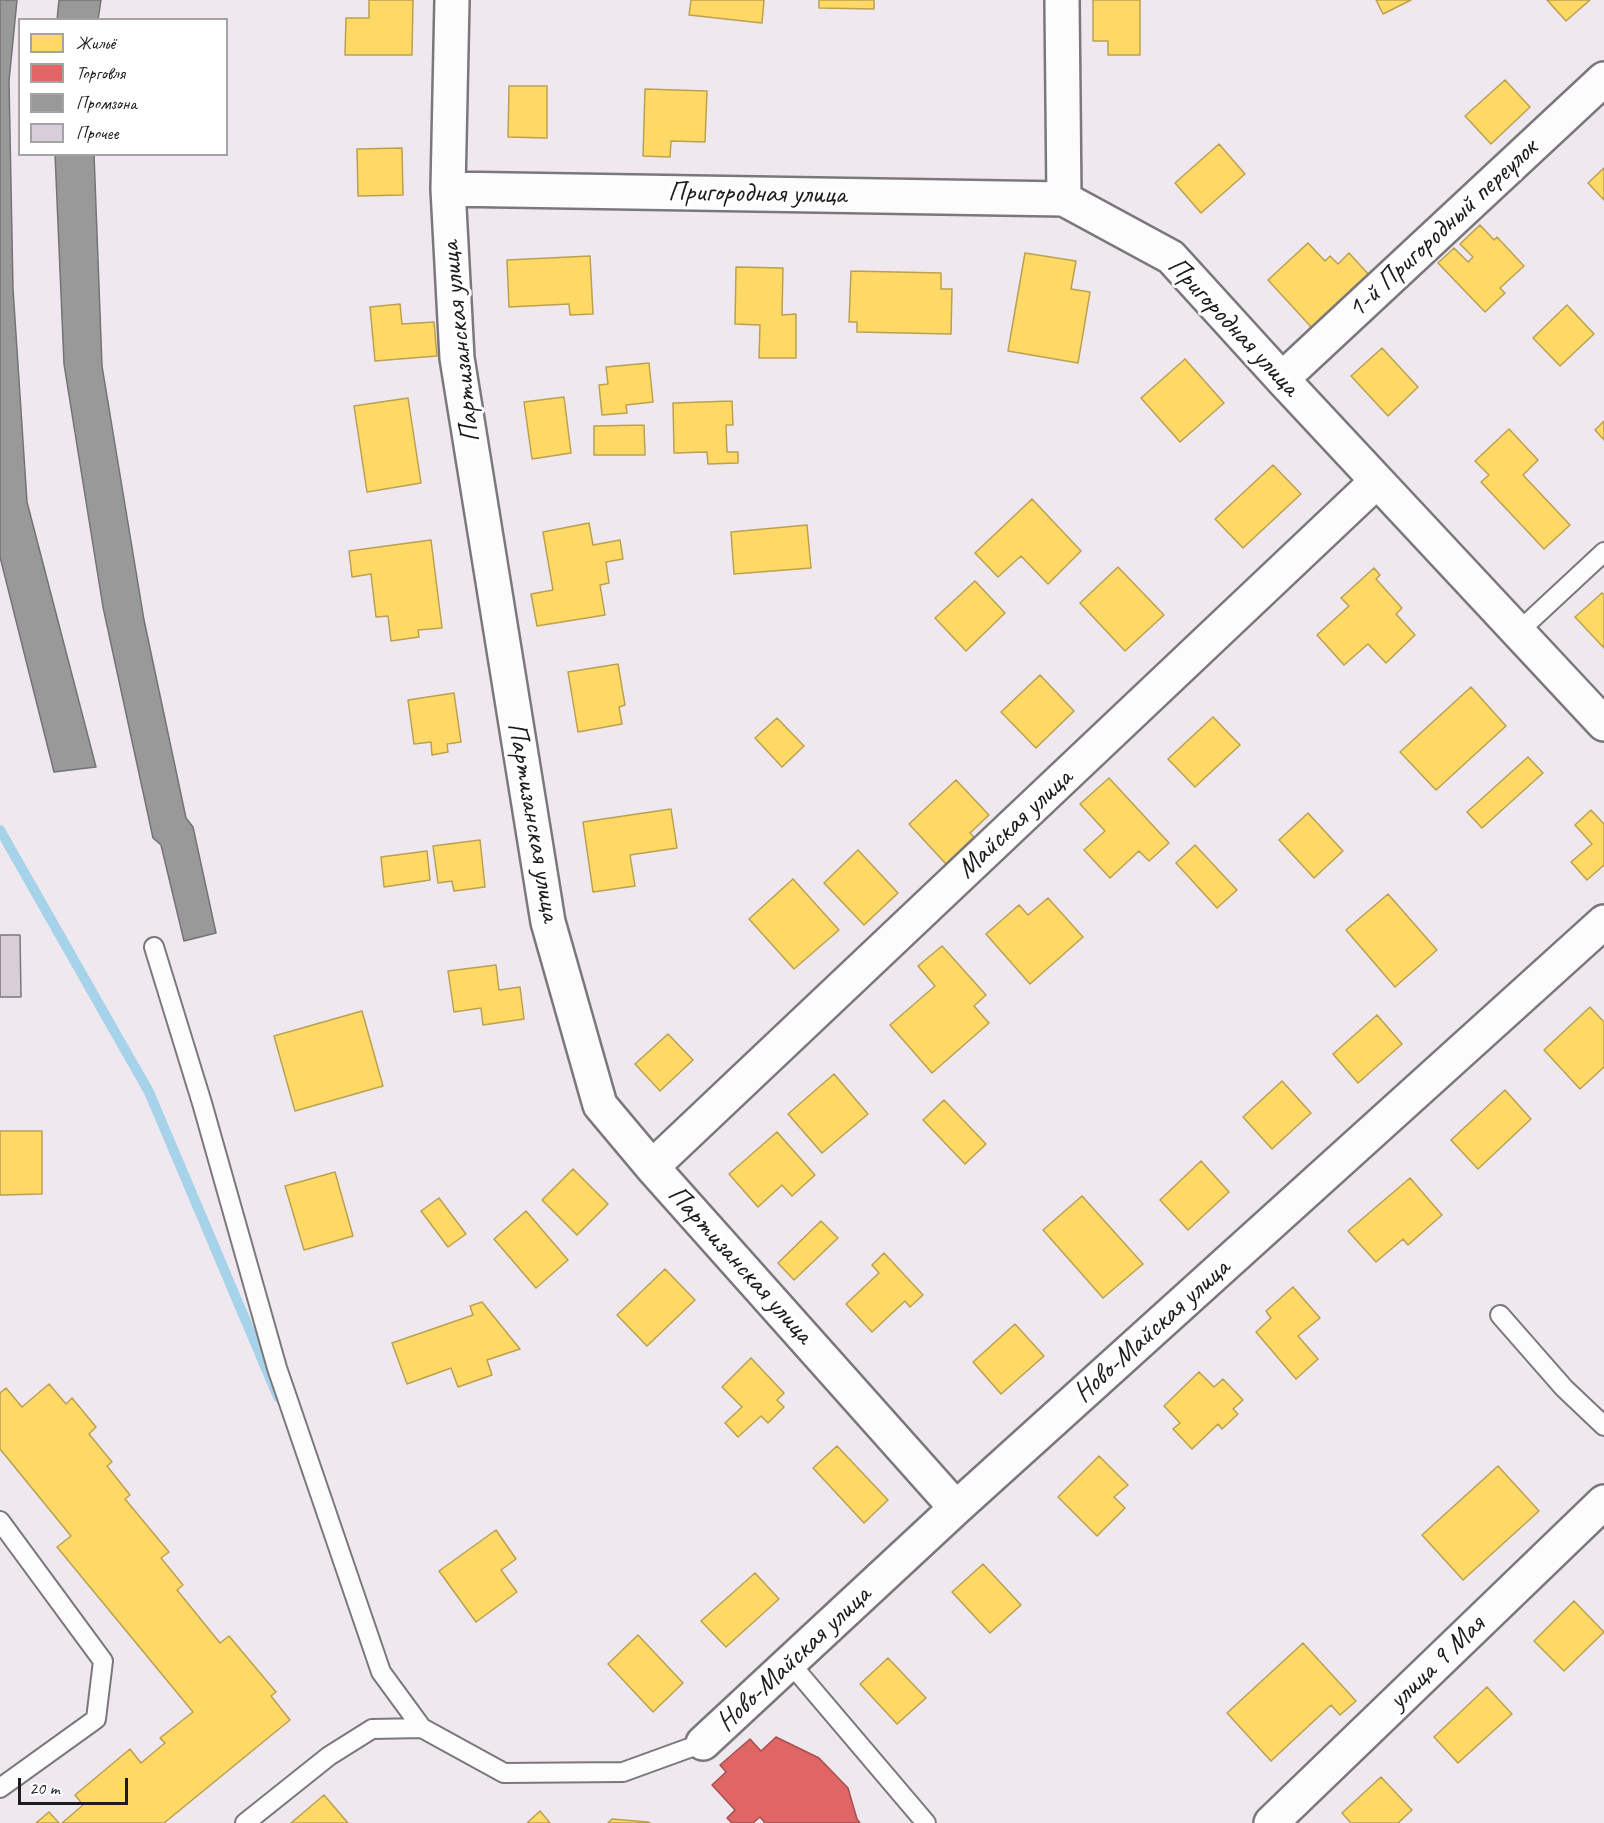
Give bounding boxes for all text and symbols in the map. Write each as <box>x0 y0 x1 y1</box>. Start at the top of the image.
legend <box>18 18 228 156</box>
text: Жильё <box>76 32 115 54</box>
text: Торговля <box>76 62 125 84</box>
text: Промзона <box>76 92 137 114</box>
text: Прочее <box>76 122 118 144</box>
street label: 1-й Пригородный переулок <box>1341 132 1545 326</box>
street label: Пригородная улица <box>668 176 846 212</box>
street label: Партизанская улица <box>434 240 488 444</box>
street label: Пригородная улица <box>1160 250 1306 404</box>
street label: Партизанская улица <box>499 720 567 924</box>
street label: Майская улица <box>950 762 1080 886</box>
street label: Партизанская улица <box>660 1179 820 1351</box>
street label: Ново-Майская улица <box>1067 1252 1237 1410</box>
street label: Ново-Майская улица <box>710 1579 878 1739</box>
street label: улица 9 Мая <box>1382 1609 1492 1717</box>
scale bar <box>21 1766 130 1804</box>
text: 20 m <box>29 1777 60 1799</box>

